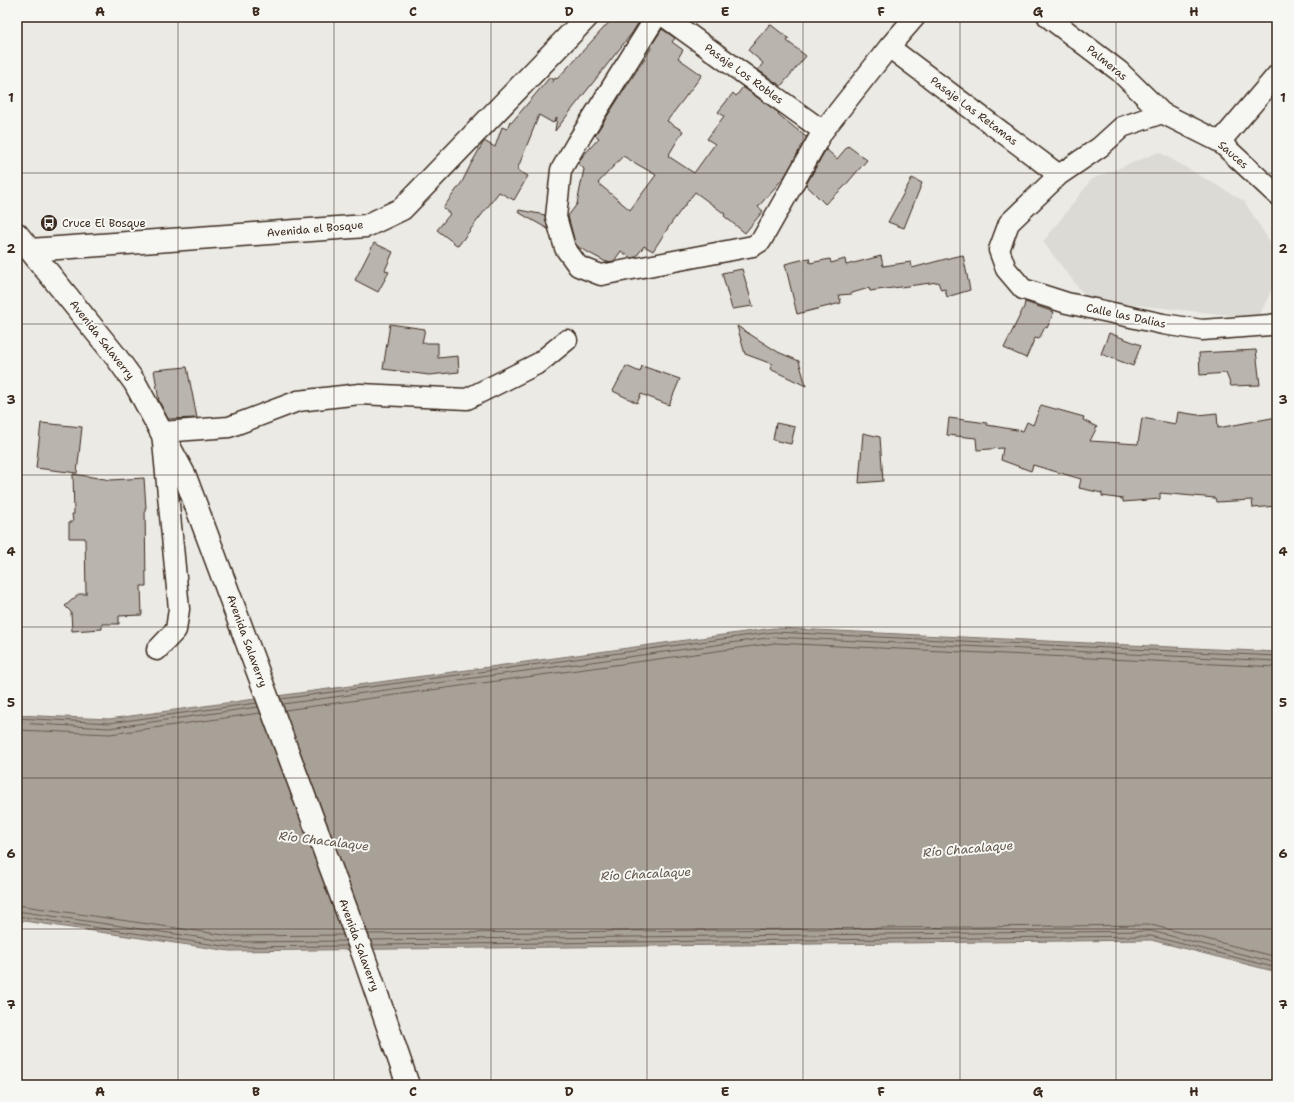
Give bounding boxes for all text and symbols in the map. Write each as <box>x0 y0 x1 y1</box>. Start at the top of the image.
text: A <box>95 3 105 20</box>
text: B <box>252 3 260 20</box>
text: C <box>409 3 417 20</box>
text: D <box>564 3 574 20</box>
text: E <box>721 3 730 20</box>
text: F <box>877 3 885 20</box>
text: G <box>1033 3 1044 20</box>
text: H <box>1189 3 1199 20</box>
street label: Pasaje Los Robles <box>702 40 786 108</box>
street label: Palmeras <box>1084 42 1130 84</box>
street label: Pasaje Las Retamas <box>927 73 1021 149</box>
text: 1 <box>8 89 14 106</box>
text: 1 <box>1280 89 1286 106</box>
street label: Sauces <box>1215 138 1251 172</box>
bus stop icon: Cruce El Bosque <box>39 213 59 233</box>
place label: Cruce El Bosque <box>62 216 146 231</box>
street label: Avenida el Bosque <box>266 217 364 241</box>
text: 2 <box>6 240 16 257</box>
text: 2 <box>1278 240 1288 257</box>
street label: Avenida Salaverry <box>66 297 138 383</box>
street label: Calle las Dalias <box>1085 300 1167 332</box>
text: 3 <box>6 391 16 408</box>
text: 3 <box>1278 391 1288 408</box>
text: 4 <box>6 543 16 560</box>
text: 4 <box>1278 543 1288 560</box>
street label: Avenida Salaverry <box>223 593 271 689</box>
text: 5 <box>7 694 15 711</box>
text: 5 <box>1279 694 1287 711</box>
water label: Río Chacalaque <box>278 828 370 854</box>
water label: Río Chacalaque <box>922 837 1014 861</box>
text: 6 <box>6 845 16 862</box>
text: 6 <box>1278 845 1288 862</box>
water label: Río Chacalaque <box>600 864 692 884</box>
street label: Avenida Salaverry <box>335 897 383 993</box>
text: 7 <box>6 996 16 1013</box>
text: 7 <box>1278 996 1288 1013</box>
text: A <box>95 1083 105 1100</box>
text: B <box>252 1083 260 1100</box>
text: C <box>409 1083 417 1100</box>
text: D <box>564 1083 574 1100</box>
text: E <box>721 1083 730 1100</box>
text: F <box>877 1083 885 1100</box>
text: G <box>1033 1083 1044 1100</box>
text: H <box>1189 1083 1199 1100</box>

